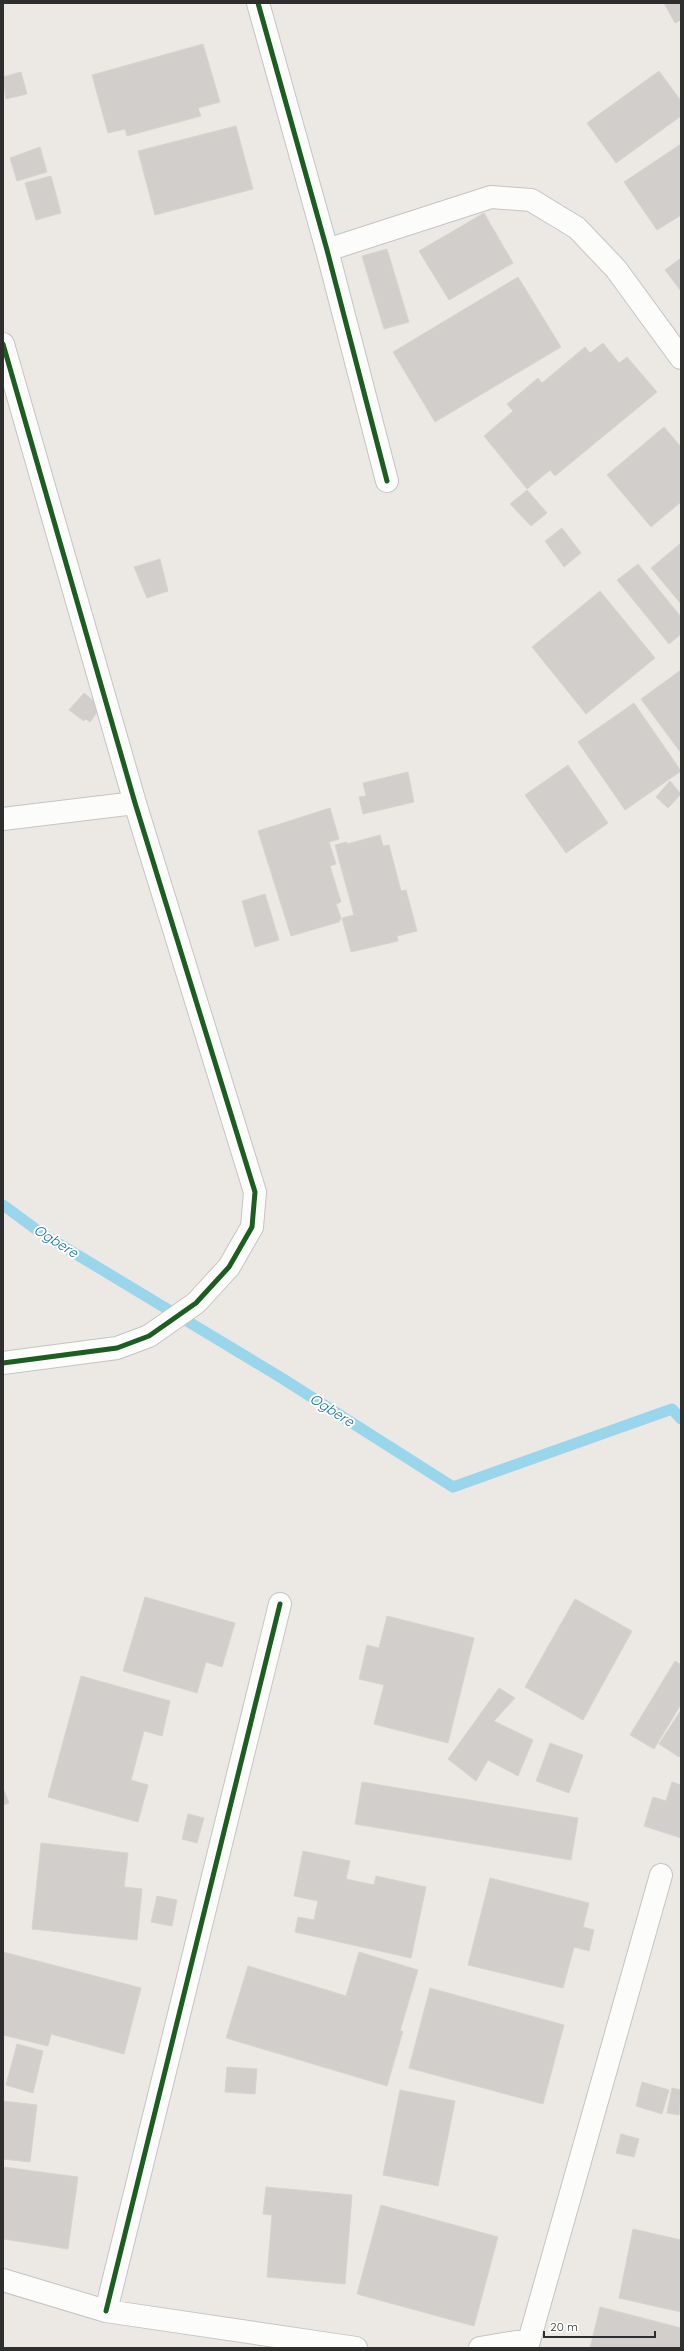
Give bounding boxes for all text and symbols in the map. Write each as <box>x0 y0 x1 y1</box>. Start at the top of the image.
water label: Ogbere <box>31 1220 82 1262</box>
water label: Ogbere <box>307 1389 358 1431</box>
scale bar <box>544 2313 655 2339</box>
text: 20 m <box>550 2319 578 2334</box>

